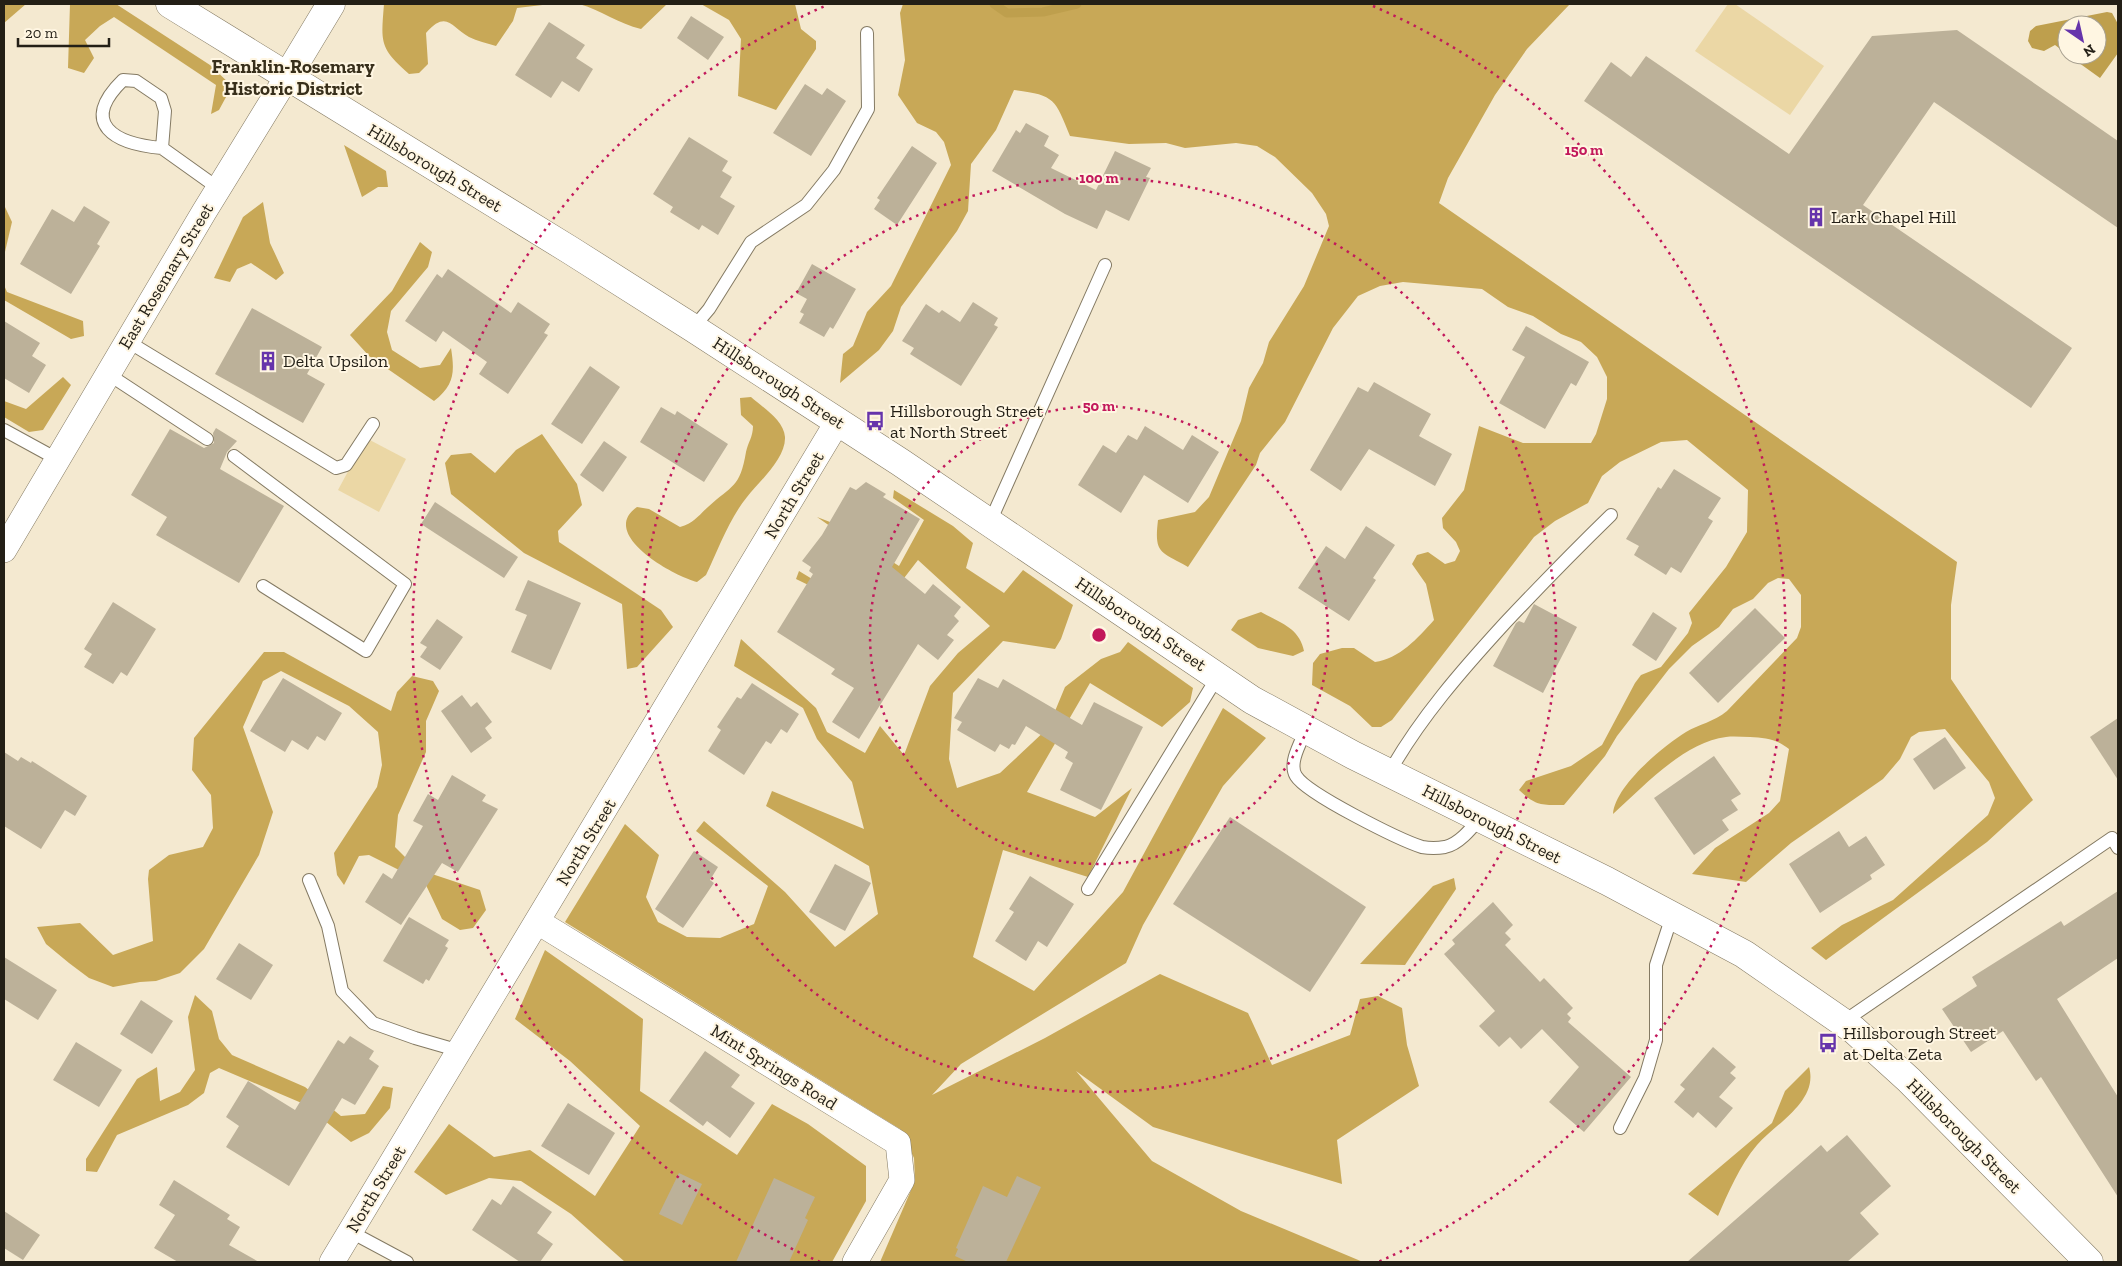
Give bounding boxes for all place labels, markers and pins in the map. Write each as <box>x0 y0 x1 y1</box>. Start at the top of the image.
building icon: Lark Chapel Hill <box>1805 206 1827 228</box>
place label: Lark Chapel Hill <box>1831 206 1956 228</box>
building icon: Delta Upsilon <box>257 350 279 372</box>
place label: Delta Upsilon <box>283 350 389 372</box>
place label: Hillsborough Street at North Street <box>890 400 1043 443</box>
bus stop icon: Hillsborough Street at North Street <box>864 410 886 432</box>
centre of rings <box>1090 626 1108 644</box>
place label: Hillsborough Street at Delta Zeta <box>1843 1022 1996 1065</box>
bus stop icon: Hillsborough Street at Delta Zeta <box>1817 1032 1839 1054</box>

